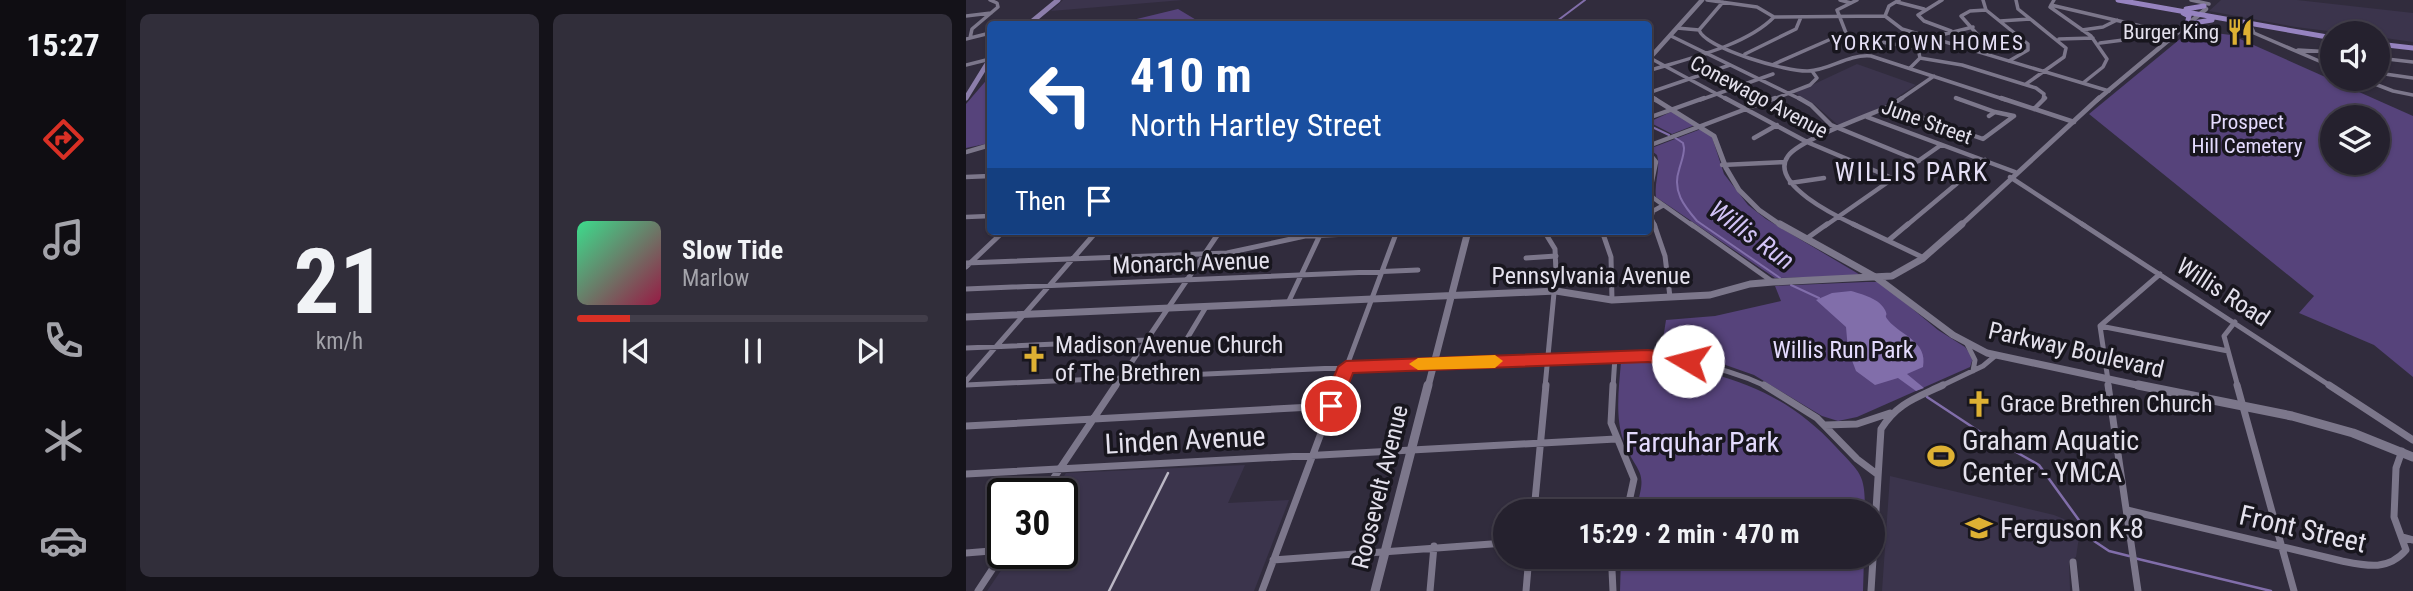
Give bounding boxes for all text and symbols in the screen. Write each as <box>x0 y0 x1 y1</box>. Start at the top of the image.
restaurant icon: Burger King <box>2225 17 2255 47</box>
place label: Burger King <box>2123 20 2219 44</box>
map controls <box>2320 21 2390 175</box>
button: sound <box>2320 21 2390 91</box>
text: 15:27 <box>26 26 100 64</box>
district label: YORKTOWN HOMES <box>1831 31 2025 55</box>
text: 410 m <box>1130 47 1252 104</box>
icon: left <box>1015 49 1106 140</box>
street label: Conewago Avenue <box>1686 51 1832 143</box>
street label: June Street <box>1879 95 1975 149</box>
button: layers <box>2320 105 2390 175</box>
text: North Hartley Street <box>1130 106 1382 144</box>
park label: Prospect Hill Cemetery <box>2191 110 2303 158</box>
icon: directions <box>39 115 88 164</box>
district label: WILLIS PARK <box>1835 157 1989 187</box>
icon: arrive <box>1080 182 1118 220</box>
text: Then <box>1015 186 1066 216</box>
water label: Willis Run <box>1704 194 1800 276</box>
icon: music <box>39 215 88 264</box>
text: 21 <box>294 229 385 335</box>
text: Slow Tide <box>682 235 783 265</box>
street label: Monarch Avenue <box>1112 246 1270 280</box>
street label: Willis Road <box>2171 252 2275 332</box>
street label: Pennsylvania Avenue <box>1492 262 1690 290</box>
text: Marlow <box>682 265 749 292</box>
icon: phone <box>39 316 88 365</box>
street label: Parkway Boulevard <box>1986 316 2166 384</box>
position arrow <box>1651 324 1725 398</box>
text: km/h <box>316 328 363 355</box>
place label: Madison Avenue Church of The Brethren <box>1055 331 1283 387</box>
icon: previous <box>617 332 655 370</box>
icon: pause <box>734 332 772 370</box>
icon: next <box>851 332 889 370</box>
park label: Willis Run Park <box>1772 336 1914 364</box>
church icon: Madison Avenue Church of The Brethren <box>1019 344 1049 374</box>
pin <box>1301 376 1361 436</box>
icon: arrive <box>1312 387 1350 425</box>
church icon: Grace Brethren Church <box>1964 389 1994 419</box>
place label: Grace Brethren Church <box>2000 390 2213 418</box>
street label: Roosevelt Avenue <box>1346 402 1414 572</box>
icon: climate <box>39 416 88 465</box>
street label: Linden Avenue <box>1104 419 1266 461</box>
place label: Graham Aquatic Center - YMCA <box>1962 424 2139 489</box>
park label: Farquhar Park <box>1625 426 1779 459</box>
sports icon: Graham Aquatic Center - YMCA <box>1926 441 1956 471</box>
speed limit sign: 30 <box>987 478 1078 569</box>
street label: Front Street <box>2236 498 2370 560</box>
place label: Ferguson K-8 <box>2000 512 2144 545</box>
school or university icon: Ferguson K-8 <box>1964 513 1994 543</box>
icon: car <box>39 516 88 565</box>
text: 15:29 · 2 min · 470 m <box>1579 519 1799 549</box>

